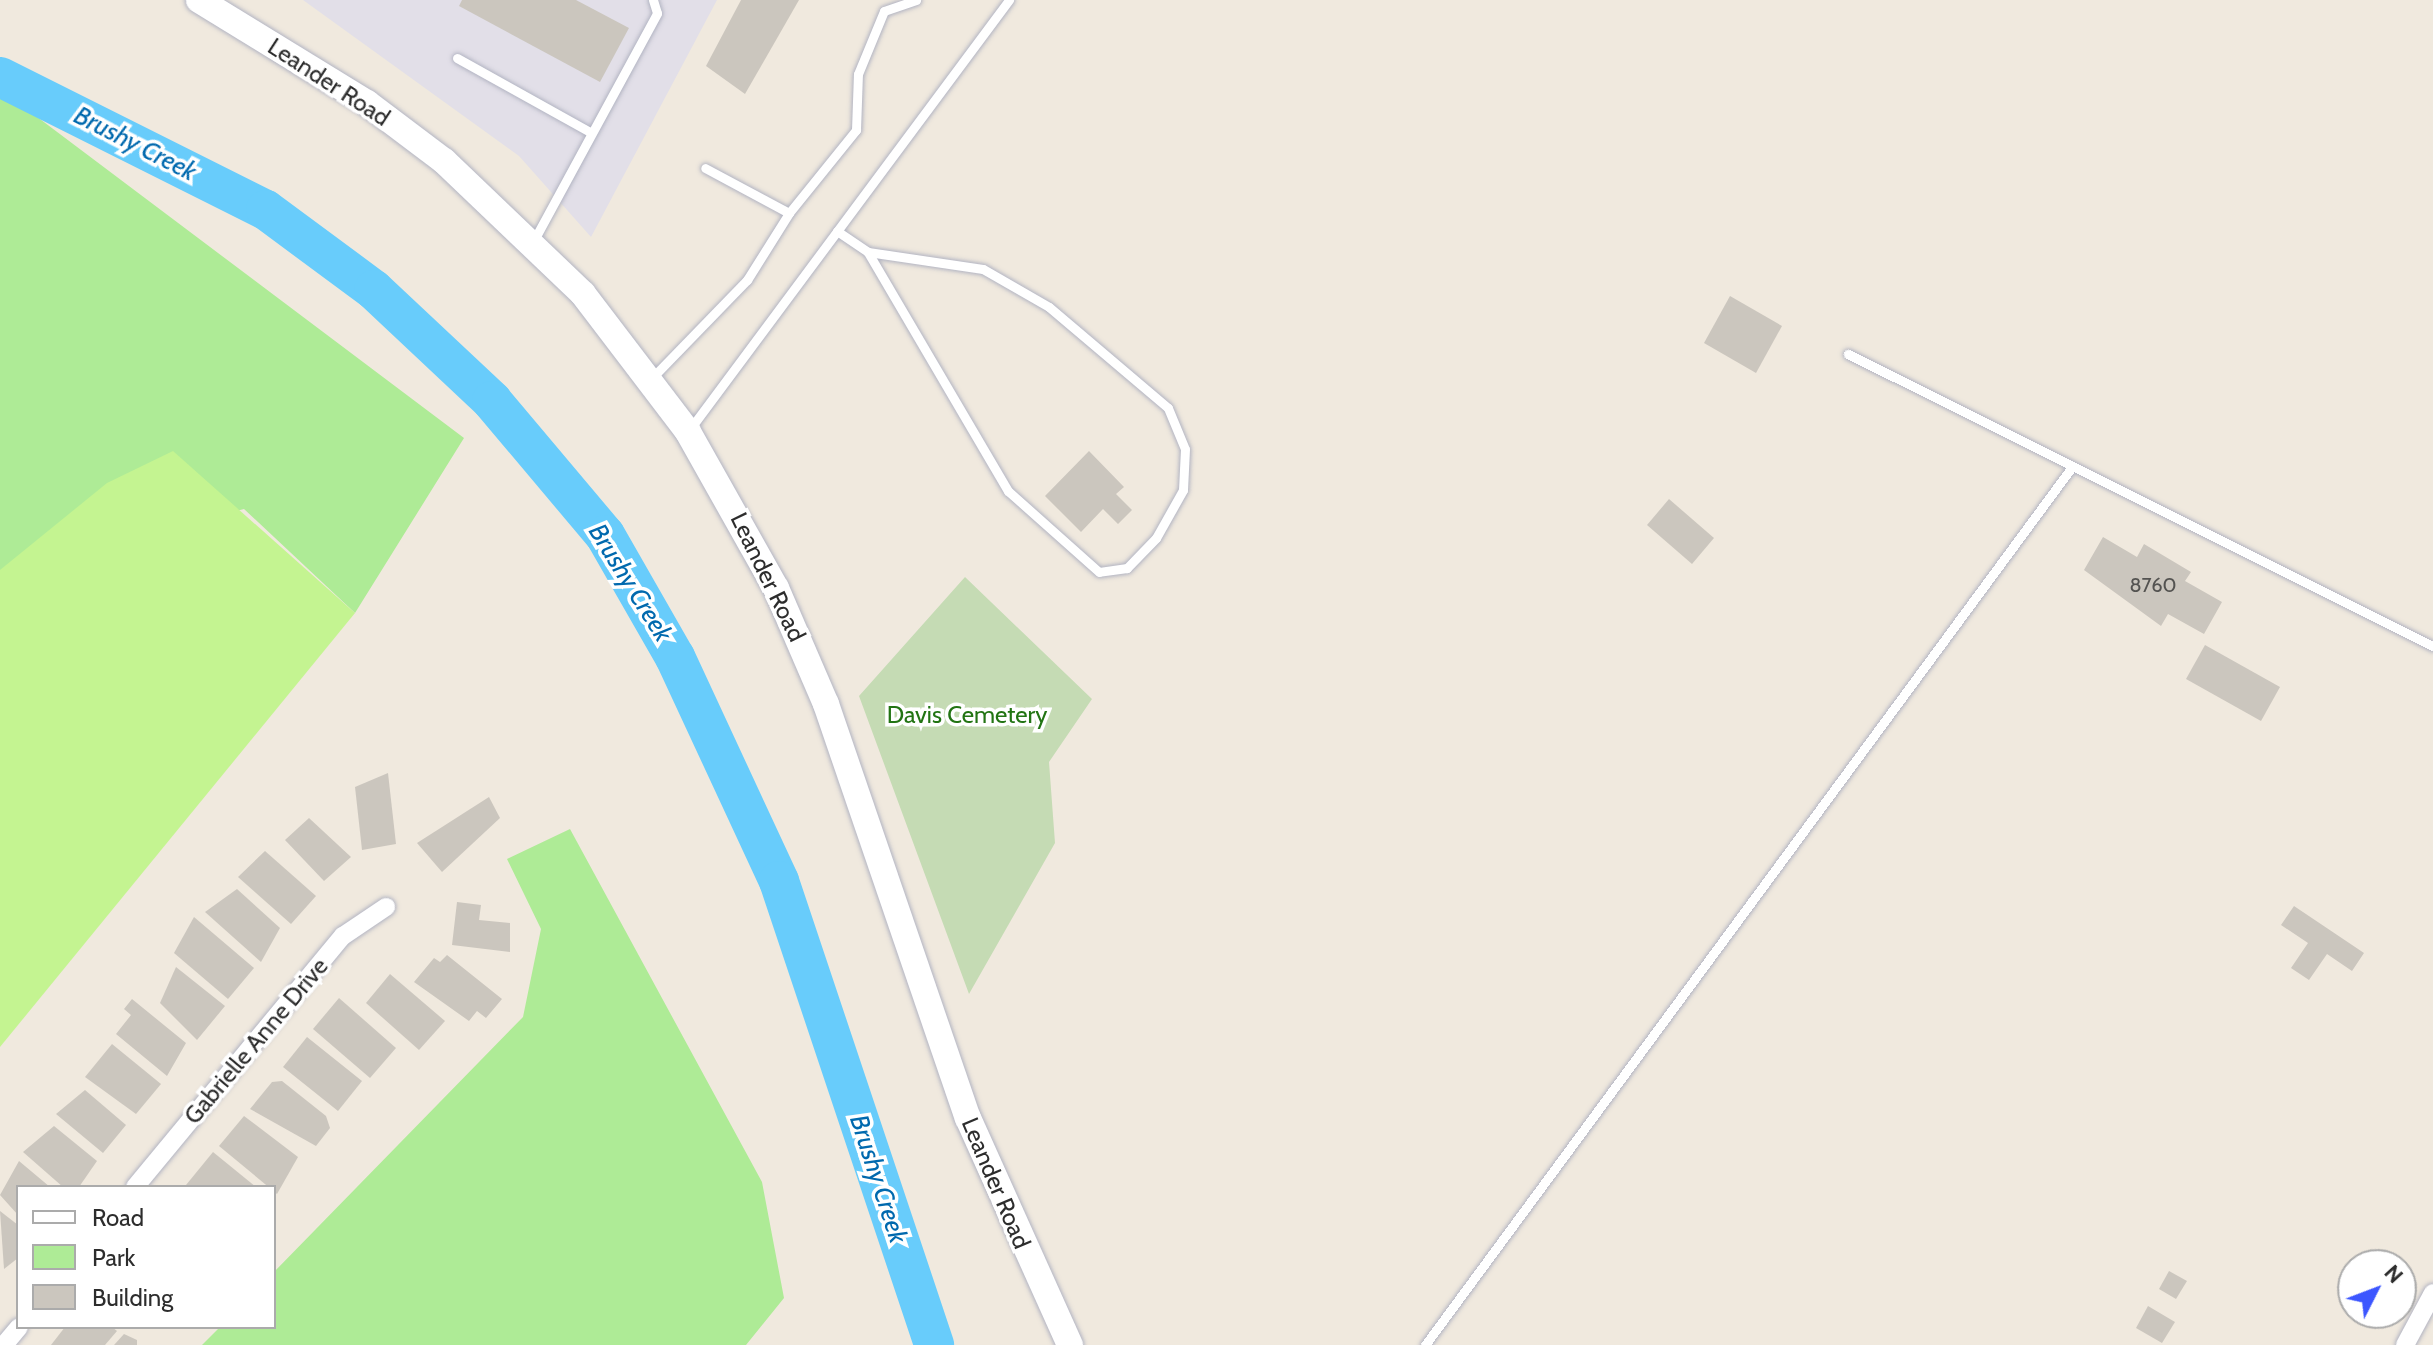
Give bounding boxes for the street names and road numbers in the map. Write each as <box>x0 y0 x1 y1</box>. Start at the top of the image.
street label: Leander Road <box>263 32 395 132</box>
street label: Leander Road <box>724 508 812 646</box>
street label: Gabrielle Anne Drive <box>178 952 334 1130</box>
street label: Leander Road <box>955 1113 1037 1253</box>

